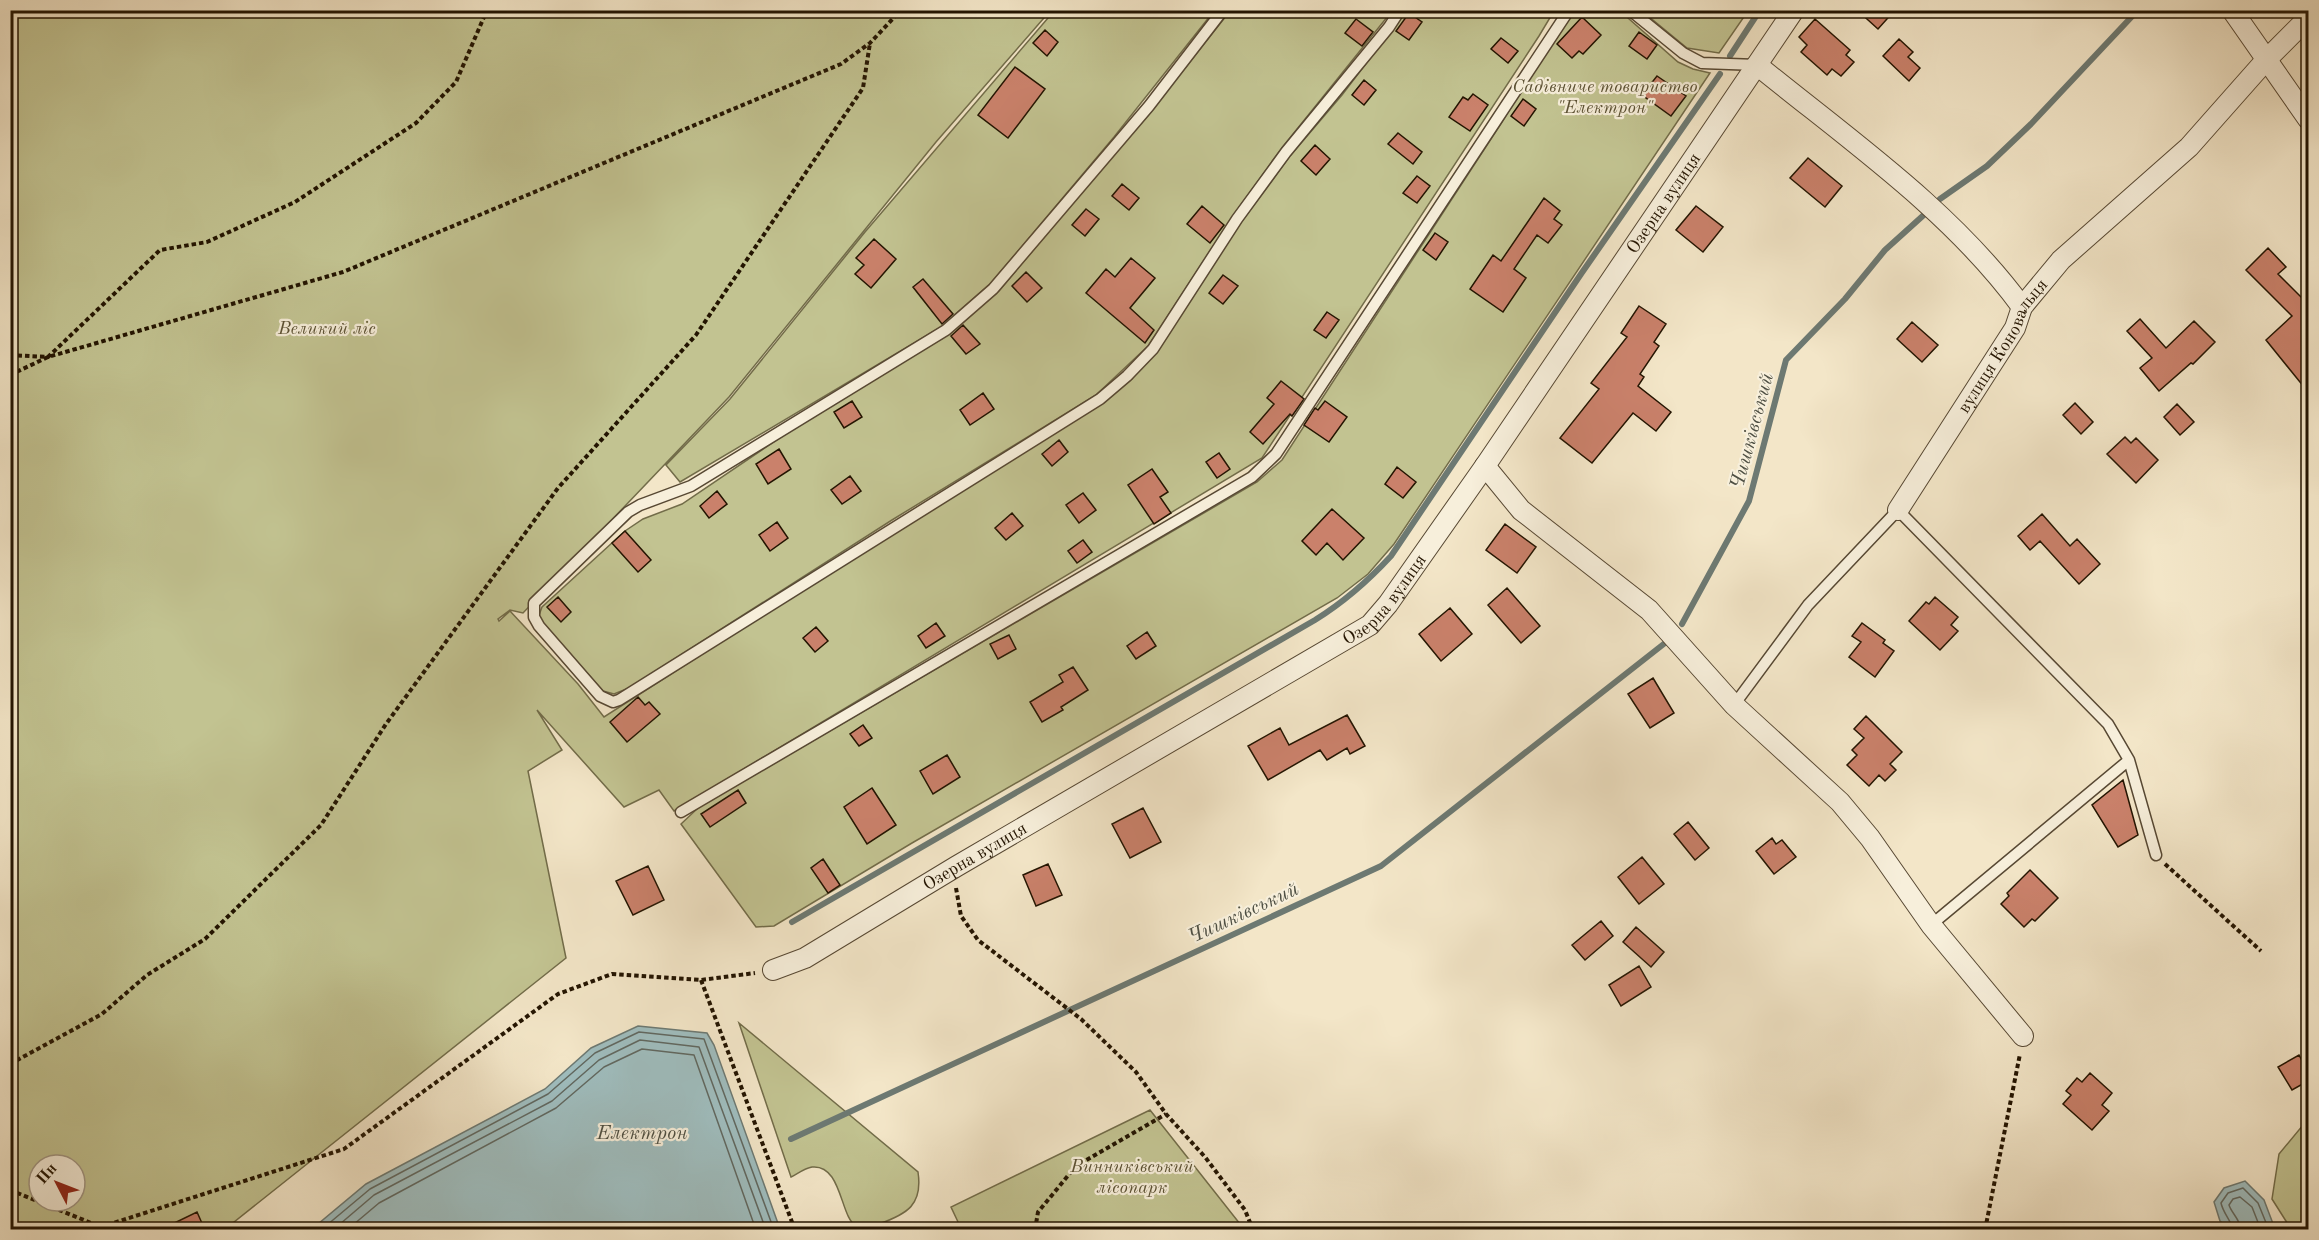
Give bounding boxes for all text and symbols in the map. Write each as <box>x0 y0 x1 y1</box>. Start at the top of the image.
park label: Садівниче товариство "Електрон" <box>1512 78 1698 117</box>
street label: Озерна вулиця <box>1624 150 1704 257</box>
street label: вулиця Коновальця <box>1955 276 2051 416</box>
park label: Великий ліс <box>277 320 376 338</box>
water label: Чишківський <box>1728 371 1778 492</box>
street label: Озерна вулиця <box>1340 551 1430 649</box>
street label: Озерна вулиця <box>920 819 1030 894</box>
water label: Чишківський <box>1185 879 1302 948</box>
water label: Електрон <box>595 1124 688 1144</box>
north arrow <box>27 1153 87 1213</box>
park label: Винниківський лісопарк <box>1069 1158 1194 1197</box>
text: Пн <box>34 1161 61 1188</box>

